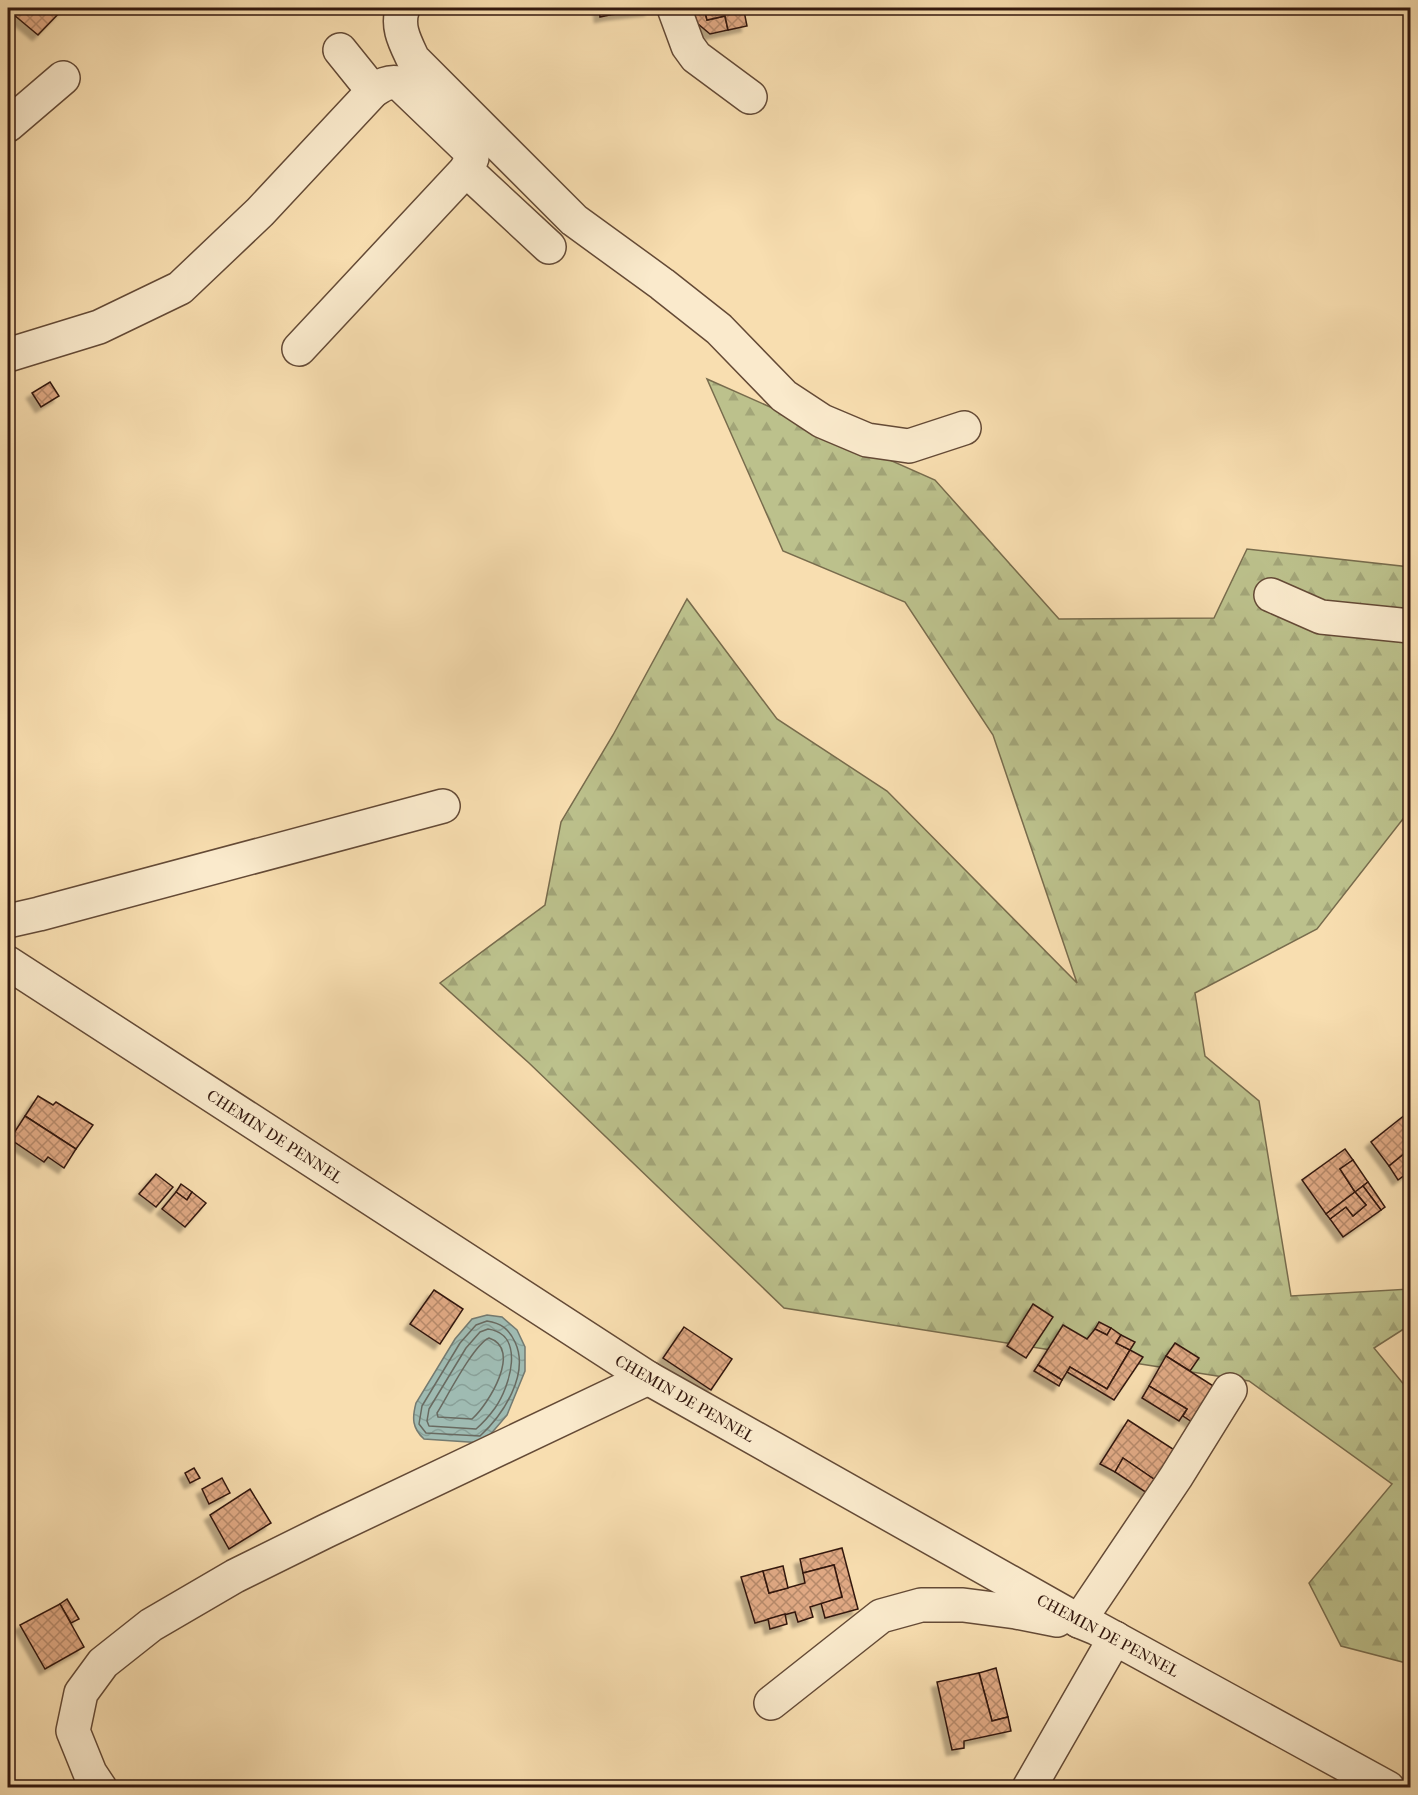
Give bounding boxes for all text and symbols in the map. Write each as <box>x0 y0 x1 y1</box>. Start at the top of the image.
street label: CHEMIN DE PENNEL <box>203 1085 346 1188</box>
street label: CHEMIN DE PENNEL <box>612 1351 758 1446</box>
street label: CHEMIN DE PENNEL <box>1034 1590 1182 1681</box>

